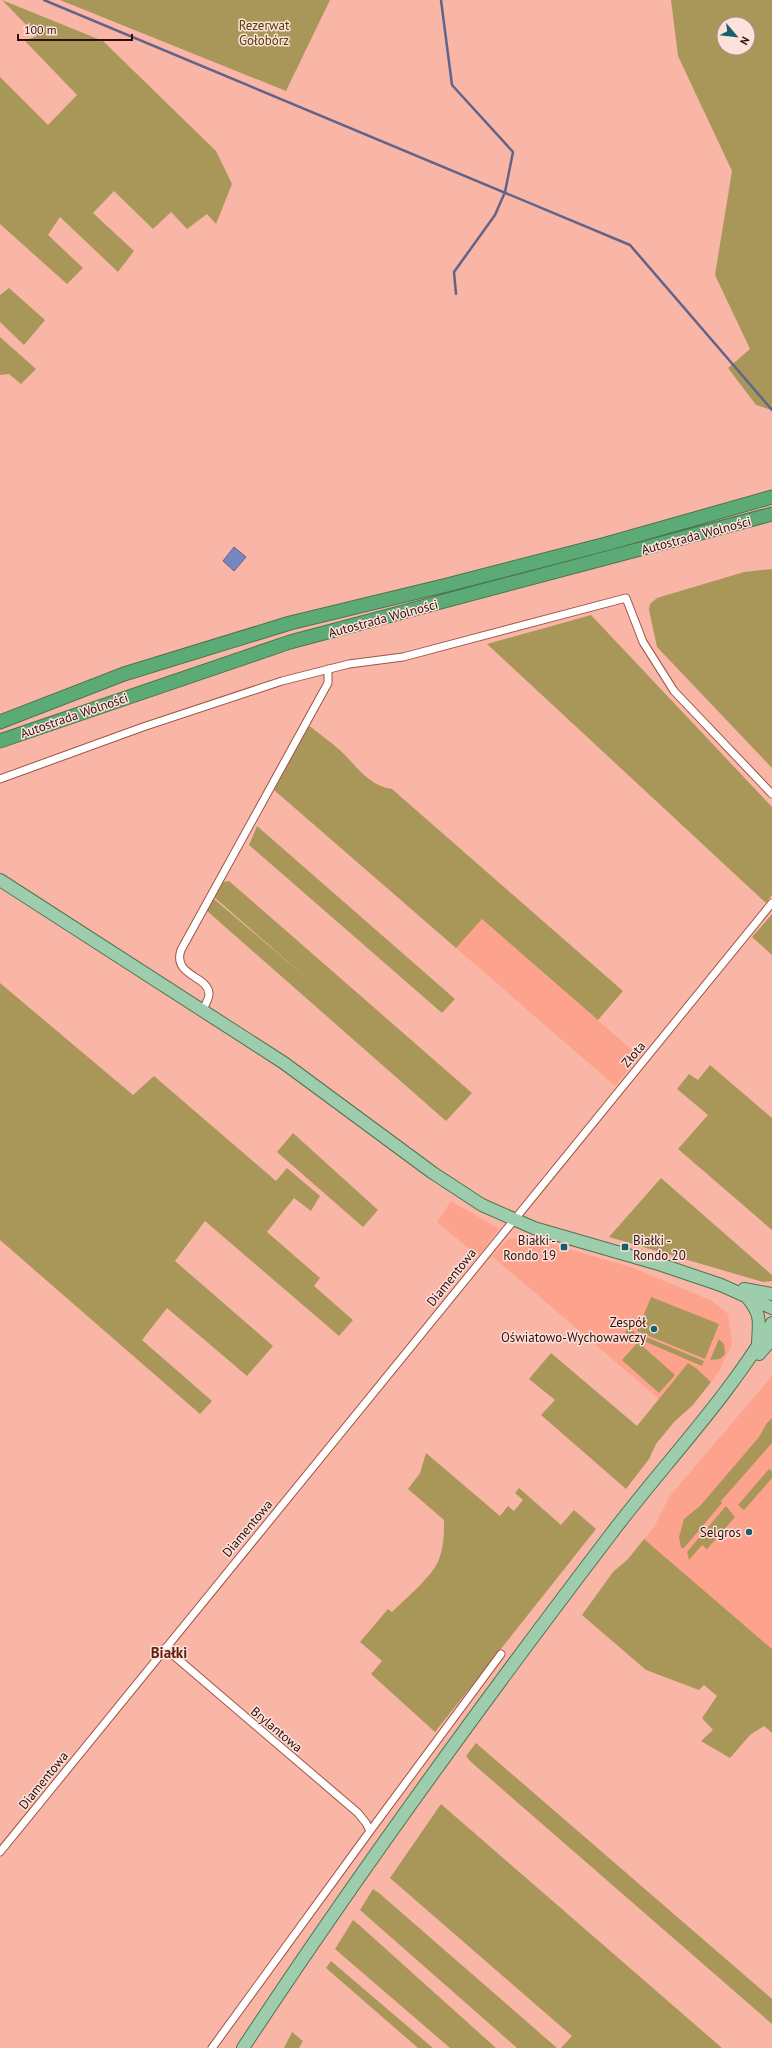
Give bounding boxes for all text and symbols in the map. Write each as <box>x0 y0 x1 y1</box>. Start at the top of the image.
scale bar <box>18 16 132 42</box>
north arrow <box>716 16 756 56</box>
park label: Rezerwat Gołobórz <box>239 17 290 49</box>
text: 100 m <box>24 22 57 37</box>
text: N <box>737 34 753 47</box>
street label: Autostrada Wolności <box>639 513 753 558</box>
street label: Autostrada Wolności <box>326 596 440 641</box>
street label: Autostrada Wolności <box>18 689 130 742</box>
street label: Złota <box>618 1038 649 1071</box>
place label: Białki - Rondo 19 <box>503 1232 556 1264</box>
place label: Białki - Rondo 20 <box>633 1232 686 1264</box>
marker: Białki - Rondo 19 <box>559 1242 569 1252</box>
marker: Białki - Rondo 20 <box>620 1242 630 1252</box>
street label: Diamentowa <box>423 1245 480 1310</box>
place label: Zespół Oświatowo-Wychowawczy <box>501 1314 646 1346</box>
marker: Zespół Oświatowo-Wychowawczy <box>649 1324 659 1334</box>
street label: Diamentowa <box>218 1496 276 1561</box>
place label: Selgros <box>700 1524 741 1541</box>
marker: Selgros <box>744 1527 754 1537</box>
district label: Białki <box>151 1643 187 1662</box>
street label: Brylantowa <box>247 1703 306 1756</box>
street label: Diamentowa <box>15 1748 72 1813</box>

